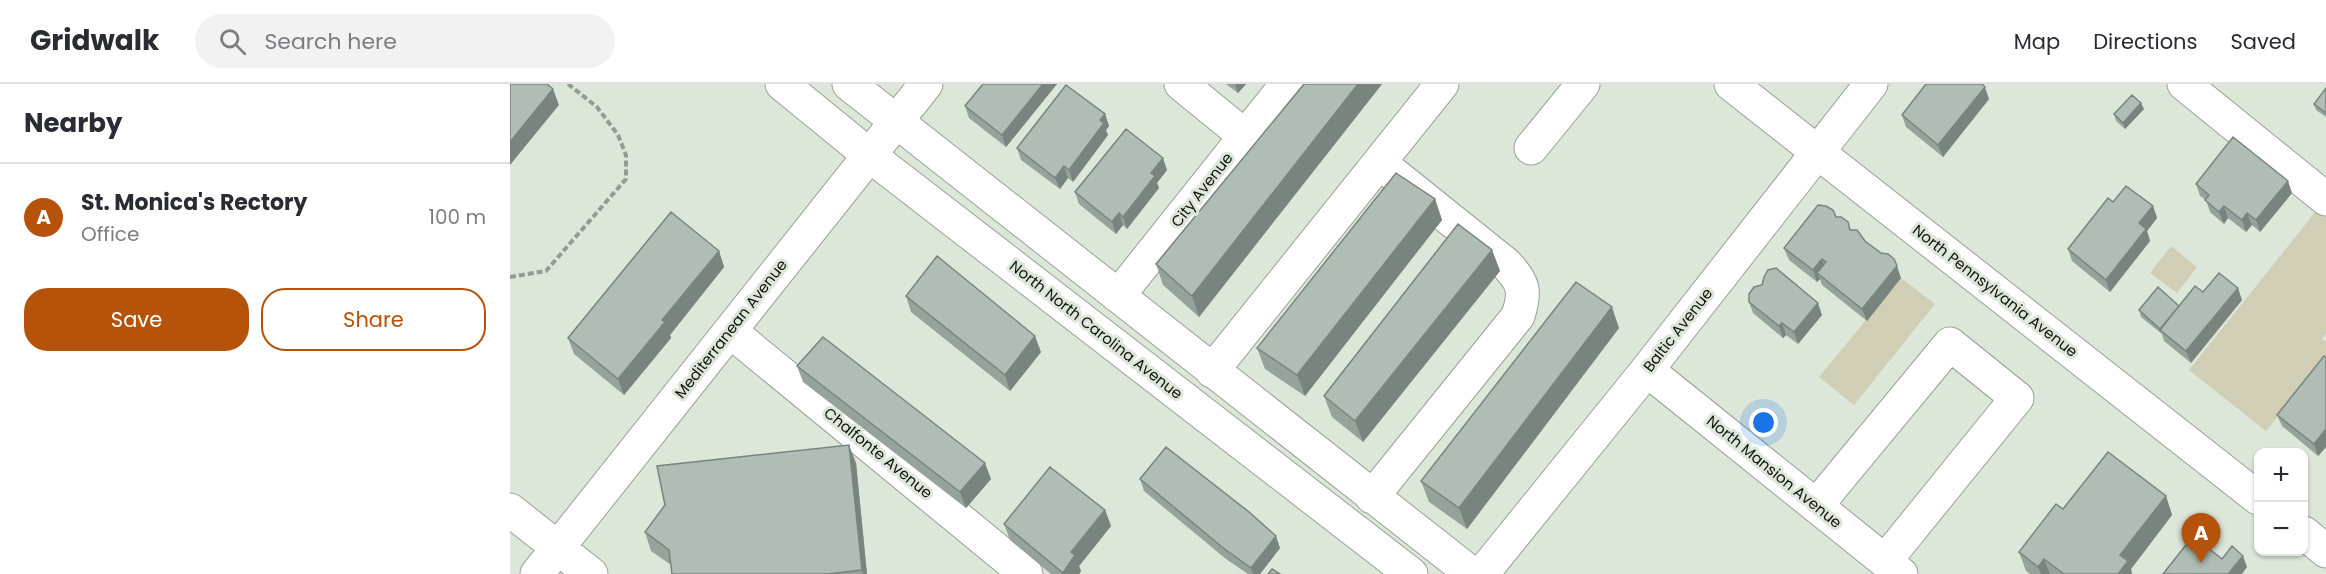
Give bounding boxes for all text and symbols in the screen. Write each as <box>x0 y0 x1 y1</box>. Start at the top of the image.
search box <box>195 14 615 68</box>
text: Gridwalk <box>30 21 159 60</box>
icon: search <box>216 25 249 58</box>
text: Search here <box>264 26 397 57</box>
text: Map <box>2014 27 2060 56</box>
text: Directions <box>2093 27 2197 56</box>
text: Saved <box>2230 27 2296 56</box>
text: Nearby <box>24 105 122 141</box>
street label: City Avenue <box>1166 148 1237 231</box>
text: St. Monica's Rectory <box>81 187 307 218</box>
text: A <box>36 203 51 231</box>
text: 100 m <box>429 203 486 231</box>
street label: North Pennsylvania Avenue <box>1908 219 2082 362</box>
text: Office <box>81 220 139 248</box>
street label: Mediterranean Avenue <box>670 255 792 403</box>
street label: North North Carolina Avenue <box>1006 255 1187 404</box>
street label: Baltic Avenue <box>1638 283 1717 376</box>
button: Save <box>24 288 249 351</box>
button: Share <box>261 288 486 351</box>
street label: Chalfonte Avenue <box>820 402 937 503</box>
your location <box>1749 408 1778 437</box>
street label: North Mansion Avenue <box>1702 410 1846 533</box>
map controls <box>2254 448 2308 556</box>
button: + <box>2254 448 2308 502</box>
button: − <box>2254 502 2308 556</box>
pin: A <box>2182 514 2220 563</box>

